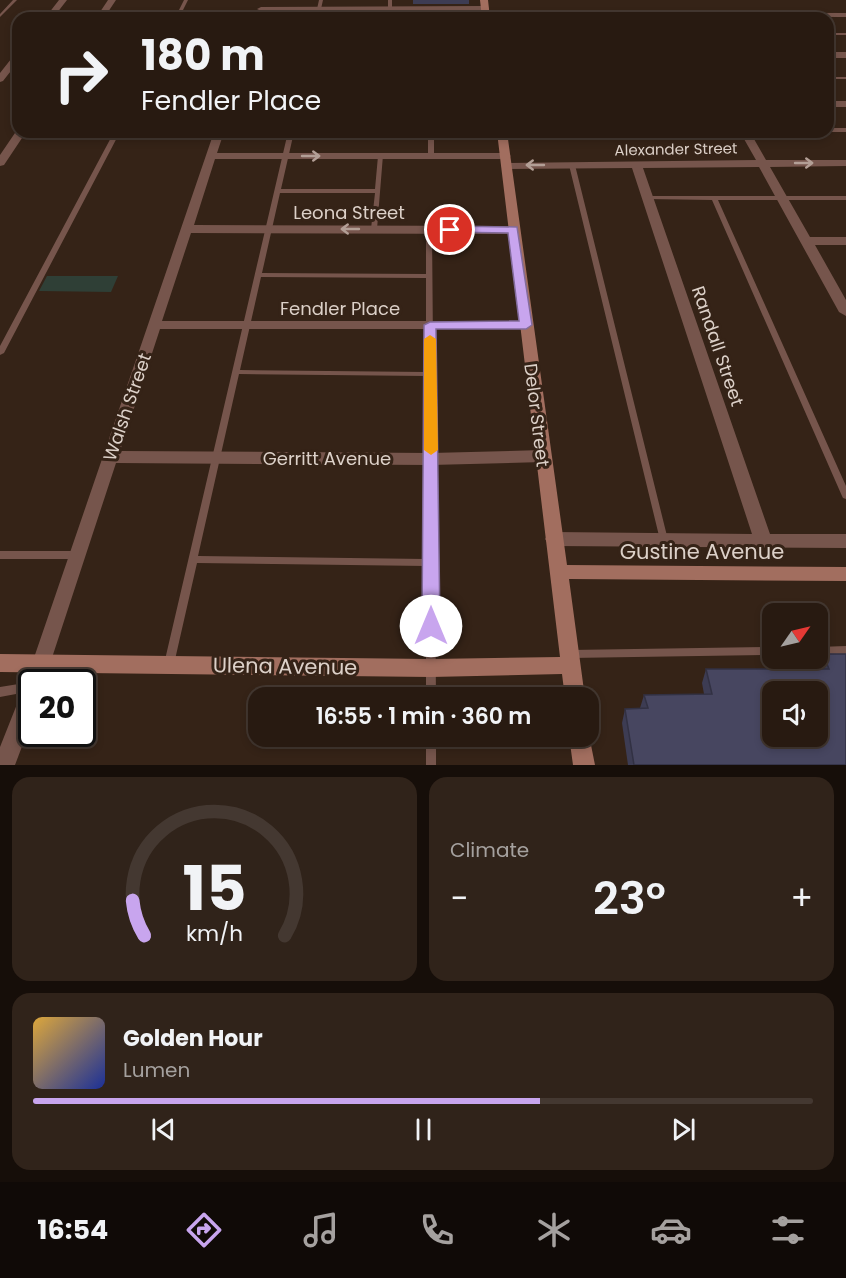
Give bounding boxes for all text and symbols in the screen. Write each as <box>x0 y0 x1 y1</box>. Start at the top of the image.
text: 180 m <box>141 26 265 85</box>
icon: right <box>42 36 120 114</box>
text: Fendler Place <box>141 82 321 119</box>
street label: Alexander Street <box>614 137 738 161</box>
one-way arrow <box>301 150 321 162</box>
one-way arrow <box>793 157 813 169</box>
one-way arrow <box>525 159 545 171</box>
street label: Leona Street <box>293 200 405 225</box>
pin <box>424 204 475 255</box>
icon: arrive <box>433 213 466 246</box>
one-way arrow <box>341 223 361 235</box>
street label: Randall Street <box>686 283 750 409</box>
street label: Fendler Place <box>280 296 400 321</box>
street label: Walsh Street <box>97 350 157 464</box>
street label: Delor Street <box>518 362 556 468</box>
street label: Gerritt Avenue <box>263 446 391 471</box>
street label: Gustine Avenue <box>620 537 784 566</box>
position arrow <box>399 594 463 658</box>
north arrow <box>762 603 828 669</box>
map controls <box>762 603 828 747</box>
street label: Ulena Avenue <box>213 650 357 682</box>
speed limit sign: 20 <box>18 669 96 747</box>
button: sound <box>762 681 828 747</box>
text: 16:55 · 1 min · 360 m <box>316 701 531 732</box>
text: Climate <box>450 836 529 864</box>
text: 15 <box>182 844 247 932</box>
text: 23° <box>593 867 666 930</box>
text: − <box>450 875 468 922</box>
text: + <box>790 875 813 922</box>
text: km/h <box>186 918 243 949</box>
text: Golden Hour <box>123 1023 263 1054</box>
text: Lumen <box>123 1056 190 1084</box>
icon: previous <box>147 1113 180 1146</box>
icon: pause <box>407 1113 440 1146</box>
icon: next <box>667 1113 700 1146</box>
icon: directions <box>183 1209 225 1251</box>
icon: music <box>300 1209 342 1251</box>
icon: phone <box>416 1209 458 1251</box>
icon: climate <box>533 1209 575 1251</box>
icon: car <box>650 1209 692 1251</box>
icon: filters <box>767 1209 809 1251</box>
text: 16:54 <box>37 1211 108 1248</box>

